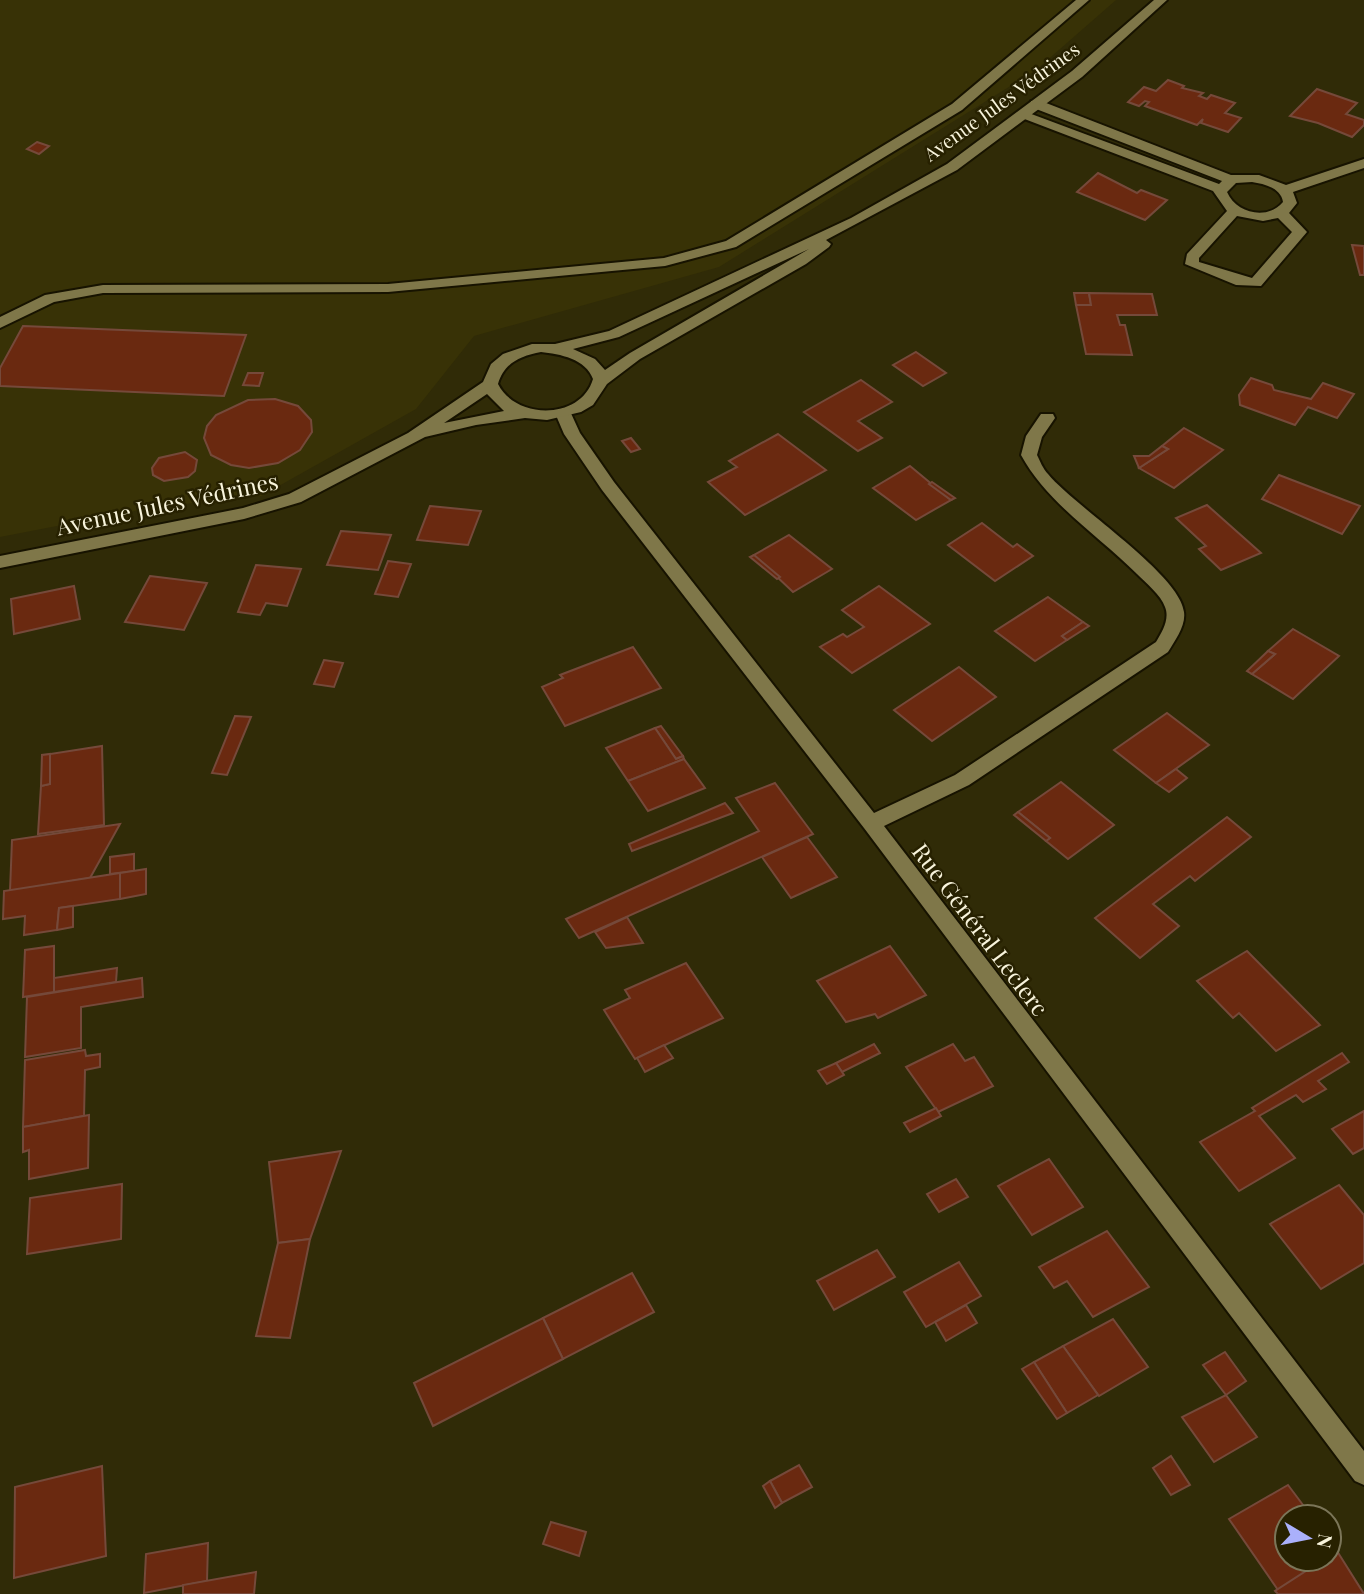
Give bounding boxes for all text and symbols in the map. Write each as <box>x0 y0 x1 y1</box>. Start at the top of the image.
street label: Avenue Jules Védrines <box>917 36 1084 167</box>
street label: Avenue Jules Védrines <box>52 464 281 542</box>
street label: Rue Général Leclerc <box>906 837 1056 1021</box>
north arrow <box>1273 1503 1343 1573</box>
text: N <box>1312 1532 1340 1550</box>

